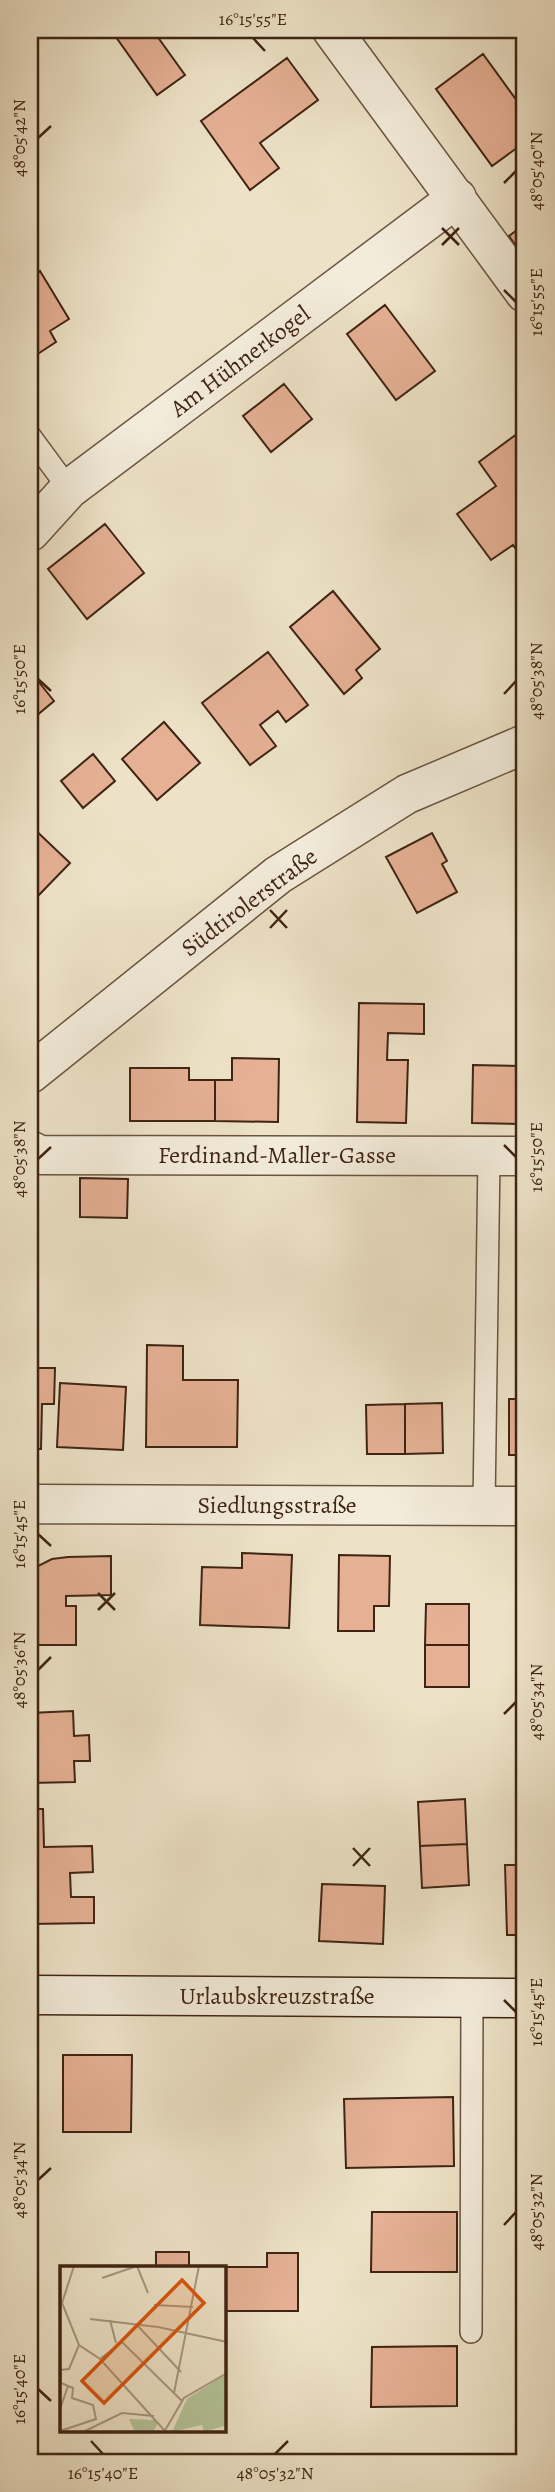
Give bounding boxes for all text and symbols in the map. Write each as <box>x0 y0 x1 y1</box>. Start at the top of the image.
text: 16°15'55"E <box>219 7 287 31</box>
text: 48°05'42"N <box>7 99 31 177</box>
text: 48°05'40"N <box>524 132 548 210</box>
text: 16°15'55"E <box>524 268 548 336</box>
street label: Am Hühnerkogel <box>163 298 317 425</box>
text: 48°05'38"N <box>524 642 548 720</box>
text: 16°15'50"E <box>7 644 31 714</box>
street label: Südtirolerstraße <box>174 840 324 964</box>
text: 48°05'38"N <box>7 1120 31 1198</box>
text: 16°15'50"E <box>524 1122 548 1192</box>
street label: Ferdinand-Maller-Gasse <box>158 1139 396 1171</box>
street label: Siedlungsstraße <box>197 1489 357 1521</box>
text: 16°15'45"E <box>7 1500 31 1568</box>
text: 48°05'36"N <box>7 1631 31 1708</box>
text: 48°05'34"N <box>524 1664 548 1740</box>
text: 16°15'45"E <box>524 1978 548 2046</box>
street label: Urlaubskreuzstraße <box>179 1980 375 2012</box>
text: 48°05'34"N <box>7 2142 31 2218</box>
text: 48°05'32"N <box>524 2173 548 2251</box>
inset map <box>60 2266 226 2432</box>
text: 16°15'40"E <box>7 2354 31 2424</box>
text: 16°15'40"E <box>68 2461 138 2485</box>
text: 48°05'32"N <box>236 2461 314 2485</box>

